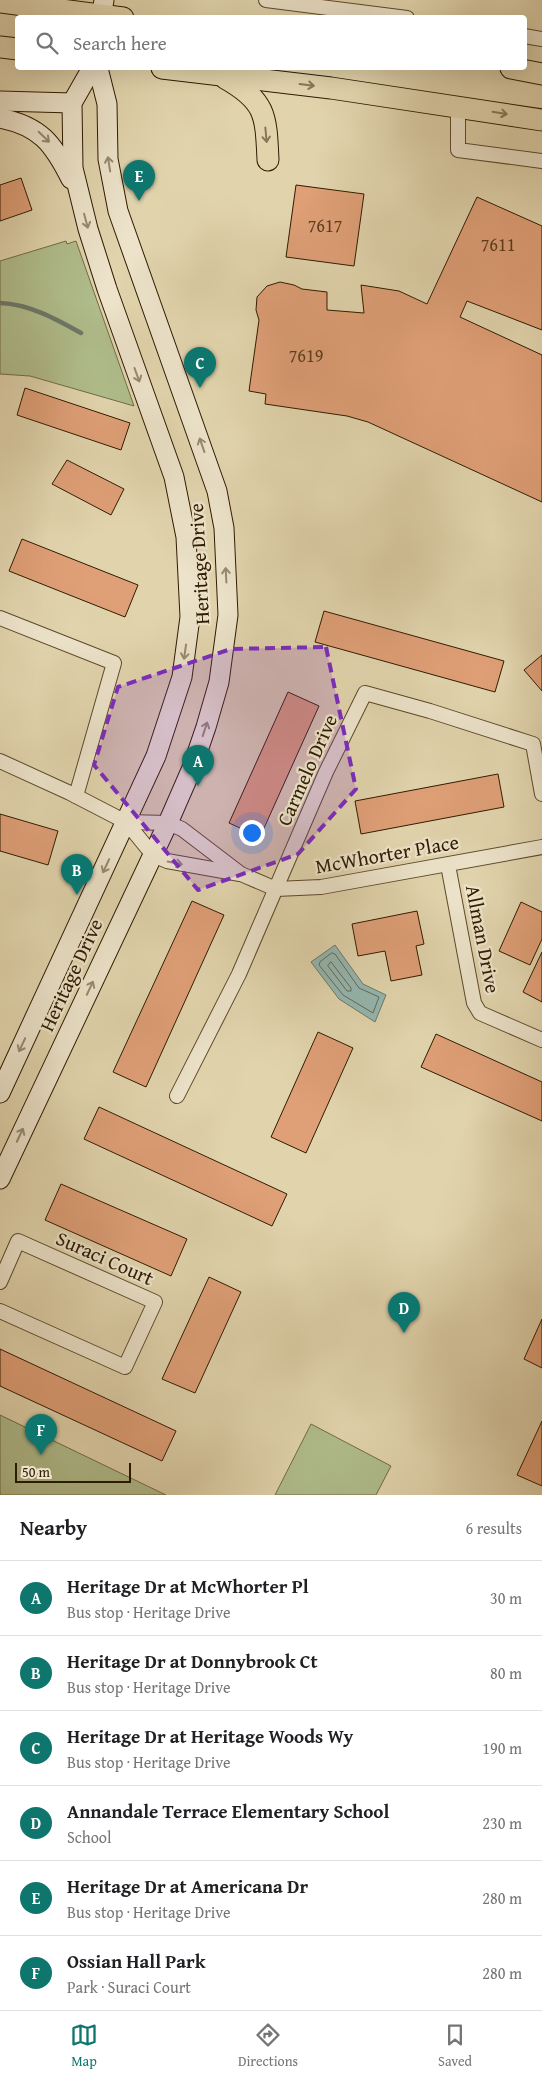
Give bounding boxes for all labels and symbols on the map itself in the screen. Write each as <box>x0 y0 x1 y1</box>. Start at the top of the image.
one-way arrow <box>299 80 315 90</box>
one-way arrow <box>492 109 508 119</box>
one-way arrow <box>262 127 271 143</box>
one-way arrow <box>37 131 50 143</box>
one-way arrow <box>104 156 114 172</box>
pin: E <box>123 160 155 201</box>
one-way arrow <box>82 212 91 228</box>
house number: 7617 <box>308 212 342 239</box>
house number: 7611 <box>481 231 515 258</box>
house number: 7619 <box>289 342 323 369</box>
pin: C <box>184 347 216 388</box>
one-way arrow <box>133 366 142 382</box>
one-way arrow <box>197 438 206 453</box>
street label: Heritage Drive <box>181 503 216 626</box>
one-way arrow <box>222 567 231 583</box>
one-way arrow <box>180 643 190 659</box>
street label: Carmelo Drive <box>269 709 344 830</box>
one-way arrow <box>201 721 210 737</box>
pin: A <box>182 745 214 786</box>
your location <box>239 820 265 846</box>
street label: McWhorter Place <box>313 827 461 880</box>
pin: B <box>61 854 93 895</box>
one-way arrow <box>100 858 110 873</box>
one-way arrow <box>167 859 183 868</box>
street label: Allman Drive <box>459 882 508 995</box>
street label: Heritage Drive <box>32 914 109 1036</box>
one-way arrow <box>85 981 95 996</box>
one-way arrow <box>16 1037 26 1052</box>
one-way arrow <box>16 1128 26 1143</box>
street label: Suraci Court <box>52 1223 159 1292</box>
pin: D <box>388 1292 420 1333</box>
pin: F <box>25 1414 57 1455</box>
scale bar <box>15 1460 131 1483</box>

